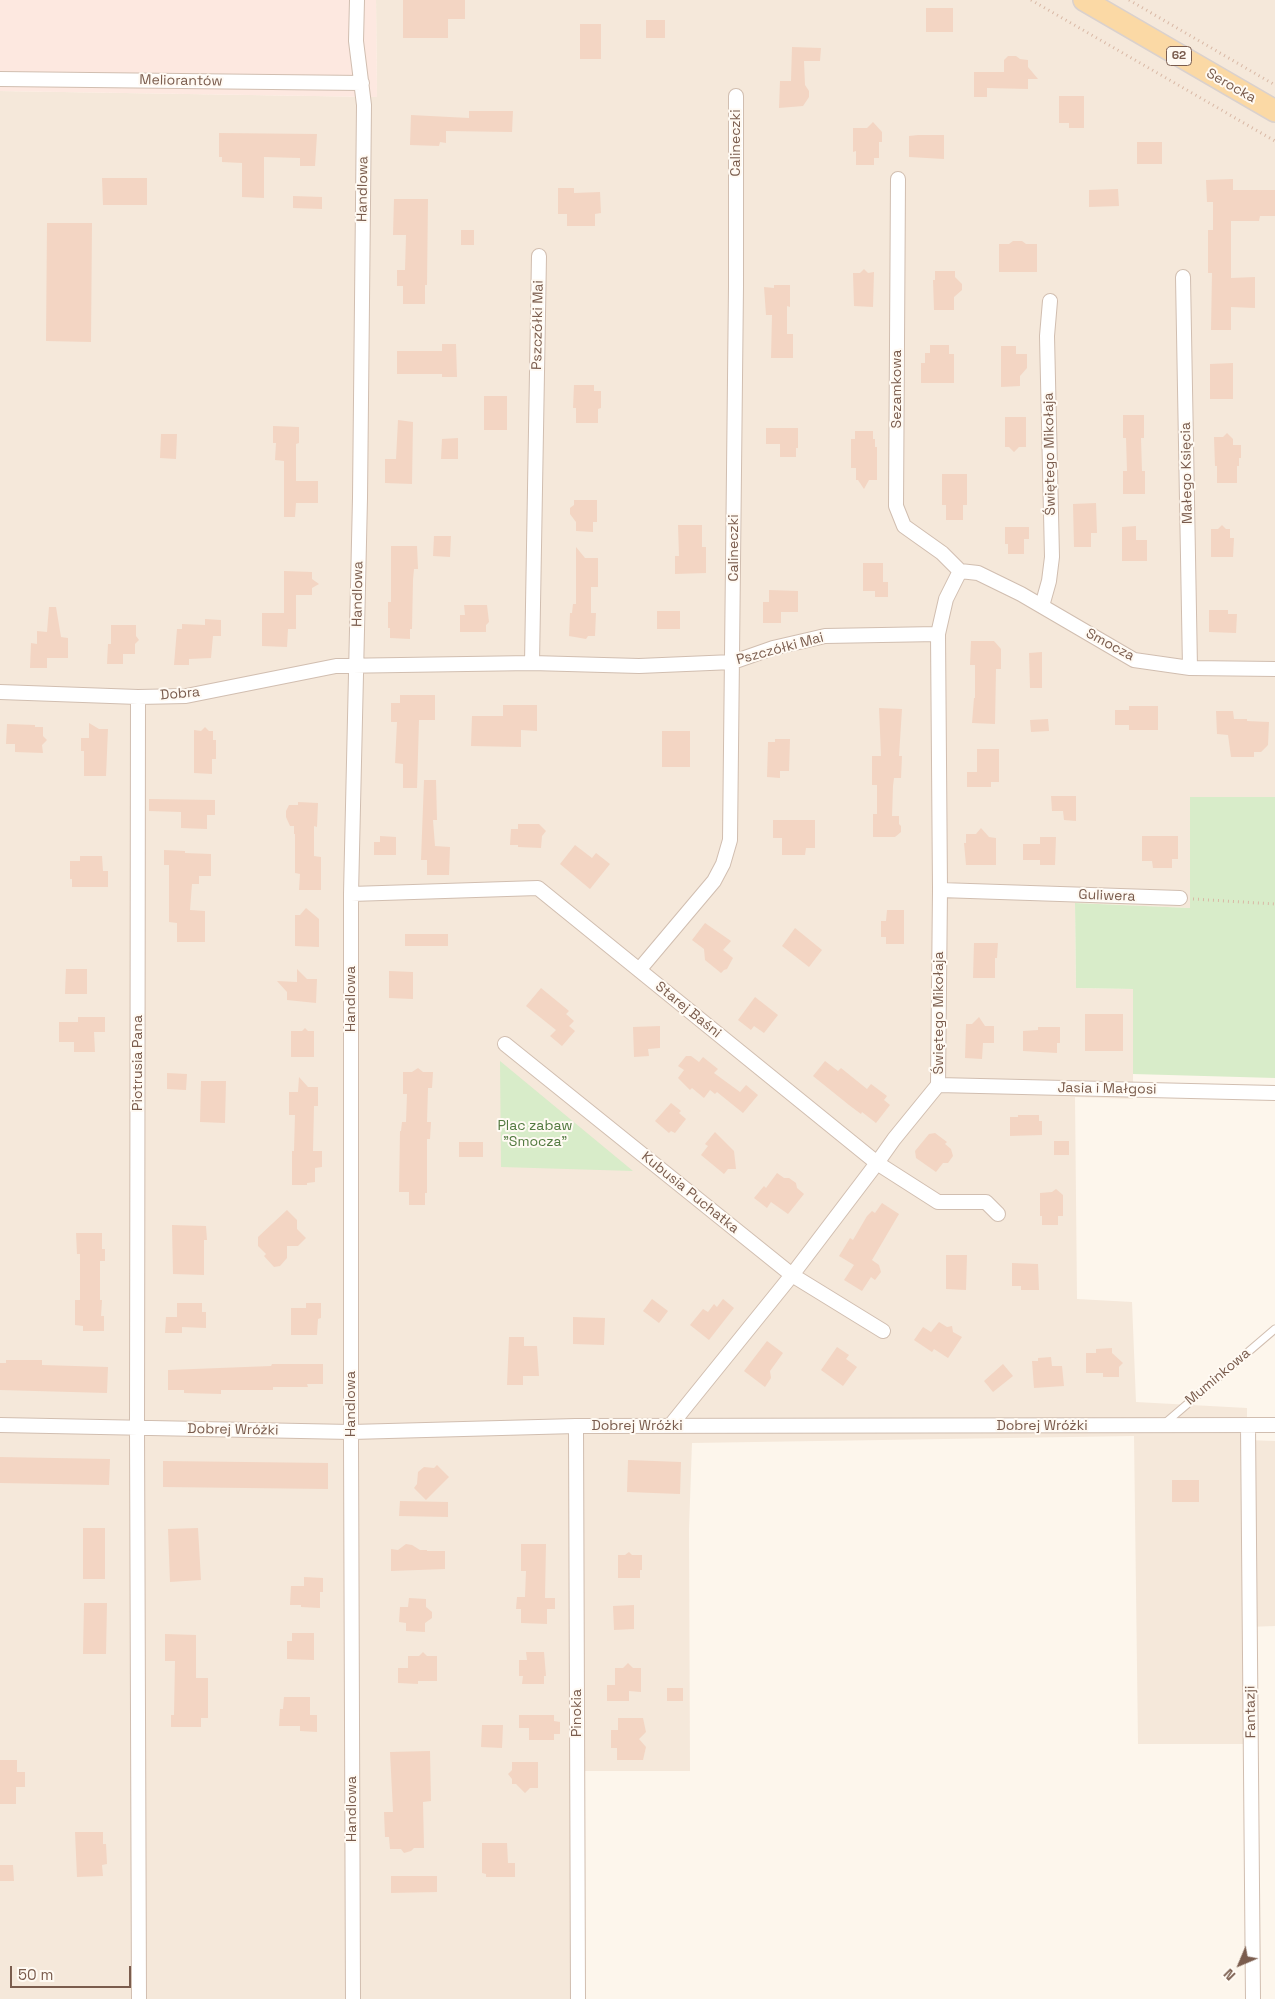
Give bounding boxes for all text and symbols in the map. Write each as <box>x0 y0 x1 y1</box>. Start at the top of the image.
road number: 62 <box>1166 46 1192 66</box>
street label: Serocka <box>1203 65 1259 107</box>
street label: Meliorantów <box>139 72 223 90</box>
street label: Calineczki <box>728 109 744 177</box>
street label: Handlowa <box>354 156 372 222</box>
street label: Pszczółki Mai <box>529 280 547 370</box>
street label: Sezamkowa <box>889 350 905 428</box>
street label: Świętego Mikołaja <box>1041 392 1059 516</box>
street label: Małego Księcia <box>1178 422 1196 524</box>
street label: Calineczki <box>726 514 742 582</box>
street label: Handlowa <box>349 561 367 627</box>
street label: Smocza <box>1083 625 1137 665</box>
street label: Pszczółki Mai <box>734 629 826 669</box>
street label: Dobra <box>159 684 201 704</box>
street label: Guliwera <box>1078 887 1136 905</box>
street label: Świętego Mikołaja <box>931 951 947 1075</box>
street label: Handlowa <box>343 966 359 1032</box>
street label: Starej Baśni <box>652 978 724 1042</box>
street label: Piotrusia Pana <box>130 1015 146 1111</box>
street label: Jasia i Małgosi <box>1057 1080 1157 1098</box>
park label: Plac zabaw "Smocza" <box>497 1118 573 1150</box>
street label: Kubusia Puchatka <box>638 1149 742 1237</box>
street label: Muminkowa <box>1182 1345 1254 1409</box>
street label: Handlowa <box>343 1371 359 1437</box>
street label: Dobrej Wróżki <box>591 1418 683 1434</box>
street label: Dobrej Wróżki <box>996 1418 1088 1434</box>
street label: Dobrej Wróżki <box>187 1421 279 1439</box>
street label: Fantazji <box>1242 1686 1260 1738</box>
street label: Pinokia <box>569 1689 585 1737</box>
street label: Handlowa <box>344 1776 360 1842</box>
north arrow <box>1215 1939 1265 1989</box>
scale bar <box>12 1956 134 1988</box>
text: 50 m <box>18 1965 53 1984</box>
text: N <box>1220 1965 1239 1984</box>

